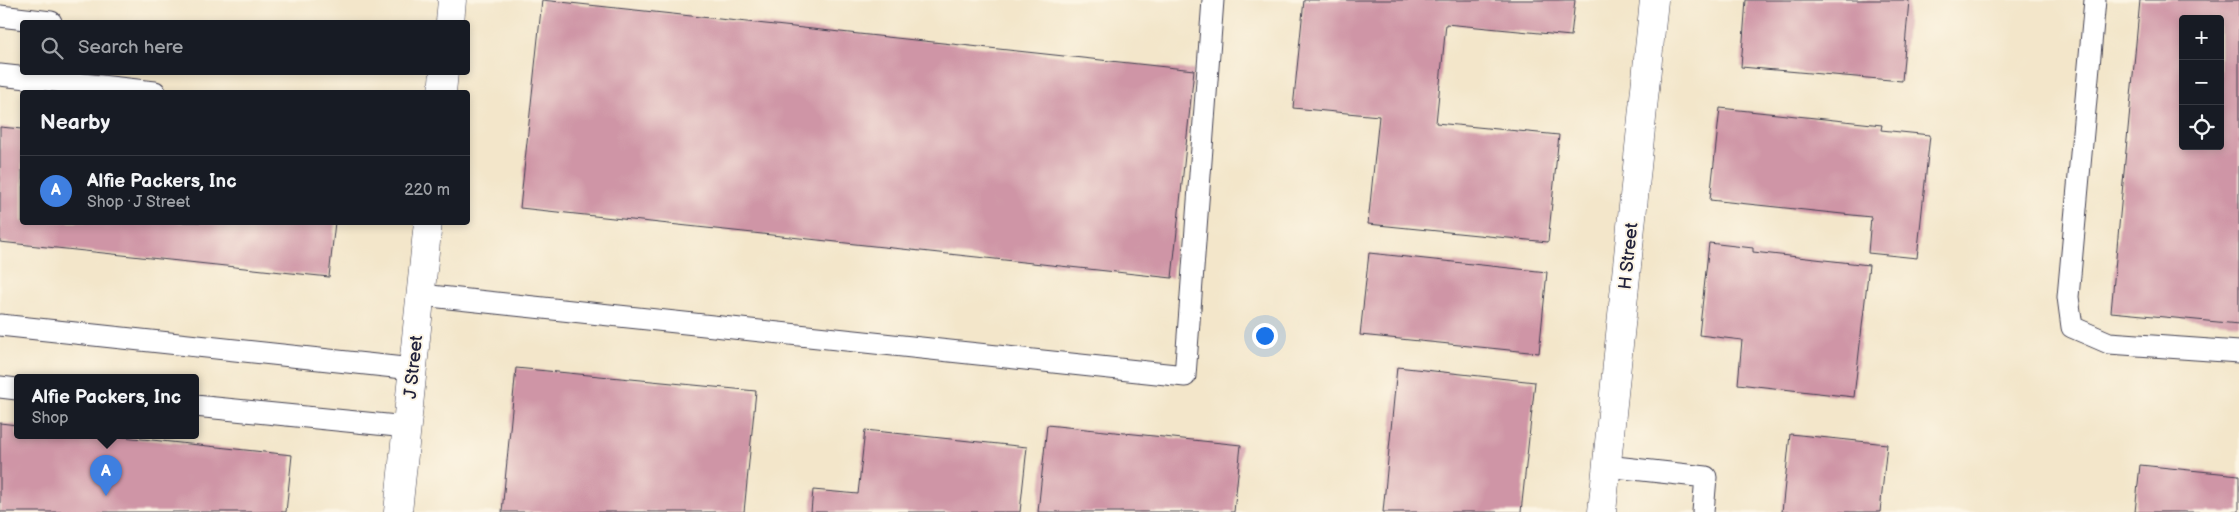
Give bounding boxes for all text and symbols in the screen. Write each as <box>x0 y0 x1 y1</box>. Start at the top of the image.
map controls <box>2179 15 2224 150</box>
button: + <box>2179 15 2224 60</box>
search box <box>20 20 470 75</box>
icon: search <box>38 34 66 62</box>
text: Search here <box>78 36 183 59</box>
button: − <box>2179 60 2224 105</box>
button: locate <box>2179 105 2224 150</box>
text: Nearby <box>40 110 110 135</box>
text: Alfie Packers, Inc <box>87 170 237 193</box>
text: A <box>51 181 61 200</box>
text: 220 m <box>404 181 450 200</box>
text: Shop · J Street <box>87 193 190 212</box>
street label: H Street <box>1615 221 1642 291</box>
your location <box>1252 323 1278 349</box>
street label: J Street <box>400 334 427 400</box>
popup <box>14 374 199 439</box>
text: Alfie Packers, Inc <box>32 386 181 409</box>
text: Shop <box>32 409 69 428</box>
pin: A <box>90 455 122 496</box>

